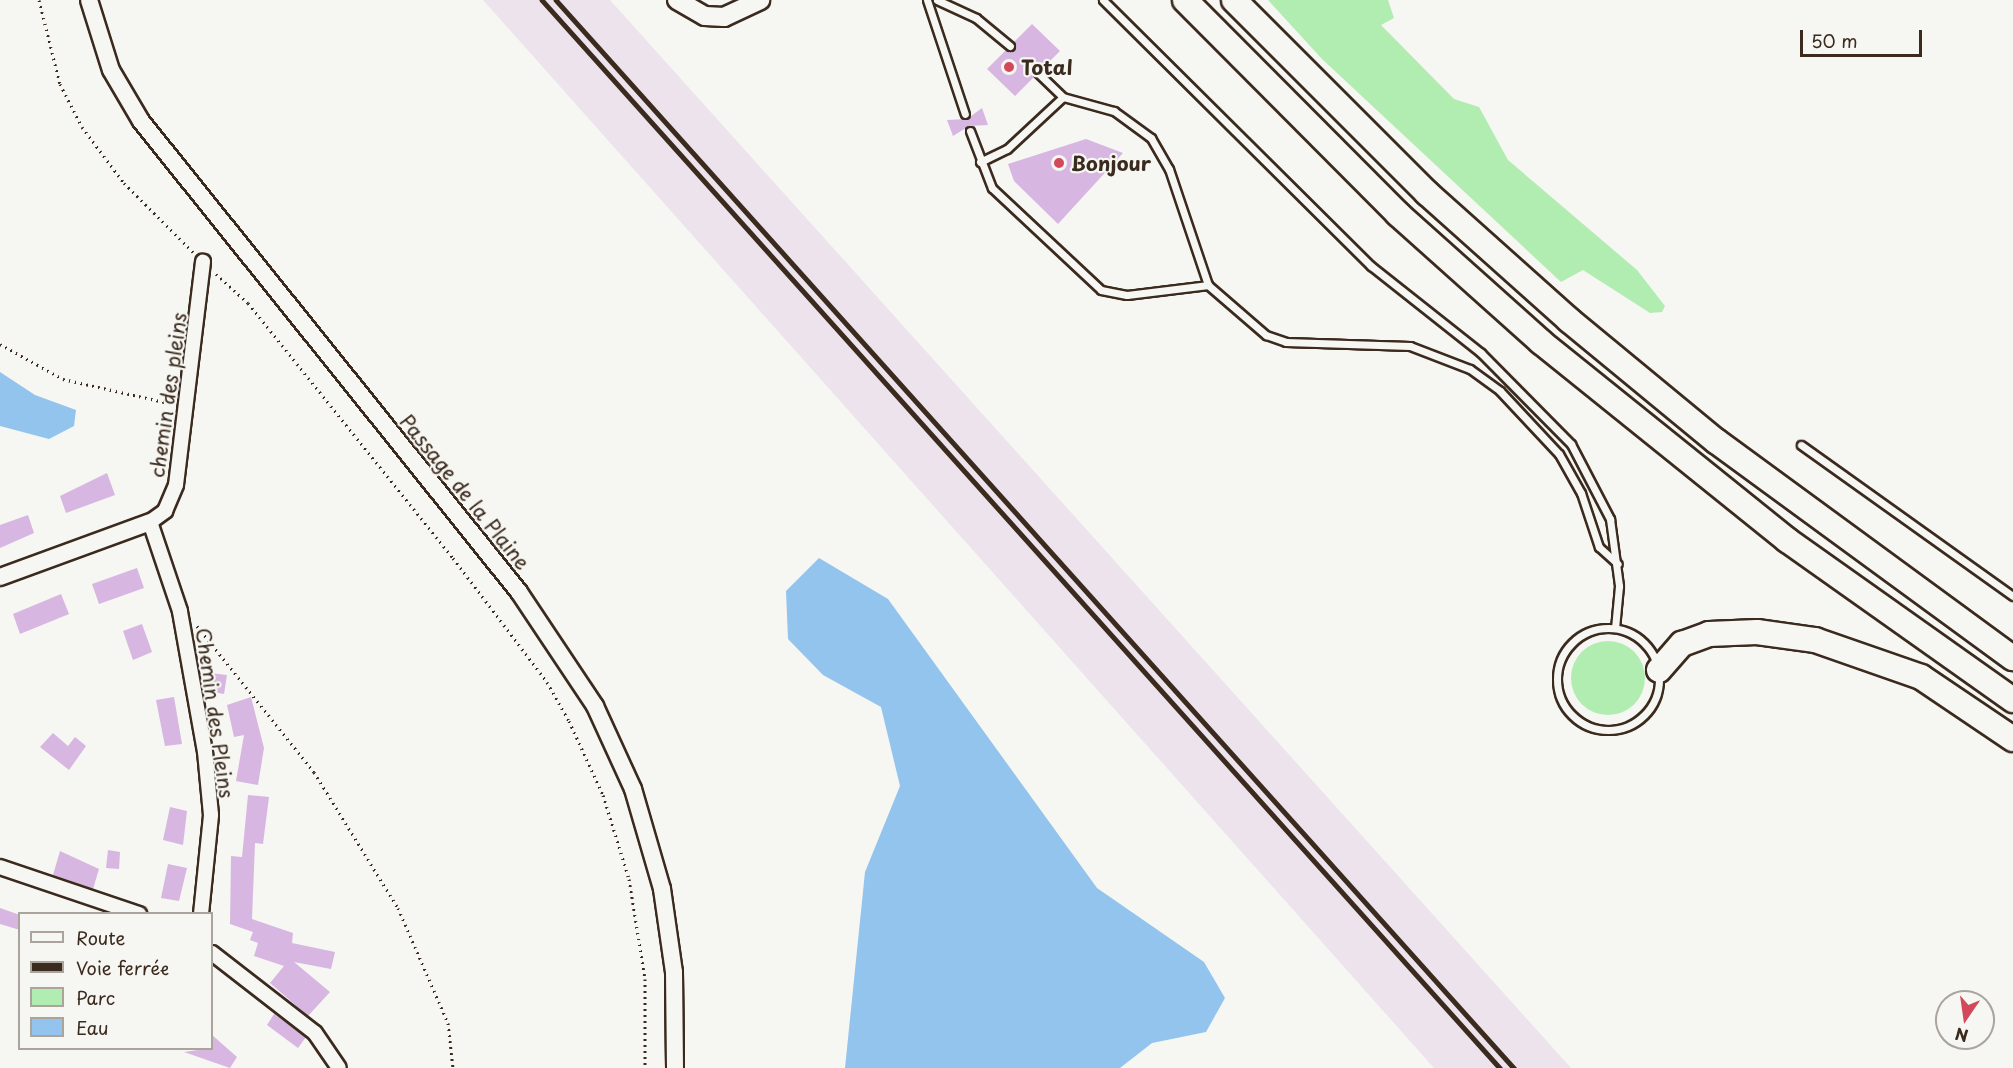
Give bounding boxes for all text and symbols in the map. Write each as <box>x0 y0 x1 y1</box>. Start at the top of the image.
scale bar <box>1803 18 1924 56</box>
text: 50 m <box>1811 27 1858 54</box>
place label: Total <box>1021 55 1073 79</box>
marker: Total <box>1002 60 1016 74</box>
place label: Bonjour <box>1071 151 1151 175</box>
marker: Bonjour <box>1052 156 1066 170</box>
street label: chemin des pleins <box>145 311 191 479</box>
street label: Passage de la Plaine <box>394 409 536 575</box>
street label: Chemin des Pleins <box>191 626 239 800</box>
legend <box>18 912 213 1050</box>
text: Route <box>76 924 125 951</box>
text: Voie ferrée <box>76 954 169 981</box>
text: Parc <box>76 984 115 1011</box>
north arrow <box>1935 990 1995 1050</box>
text: Eau <box>76 1014 108 1041</box>
text: N <box>1953 1022 1970 1049</box>

